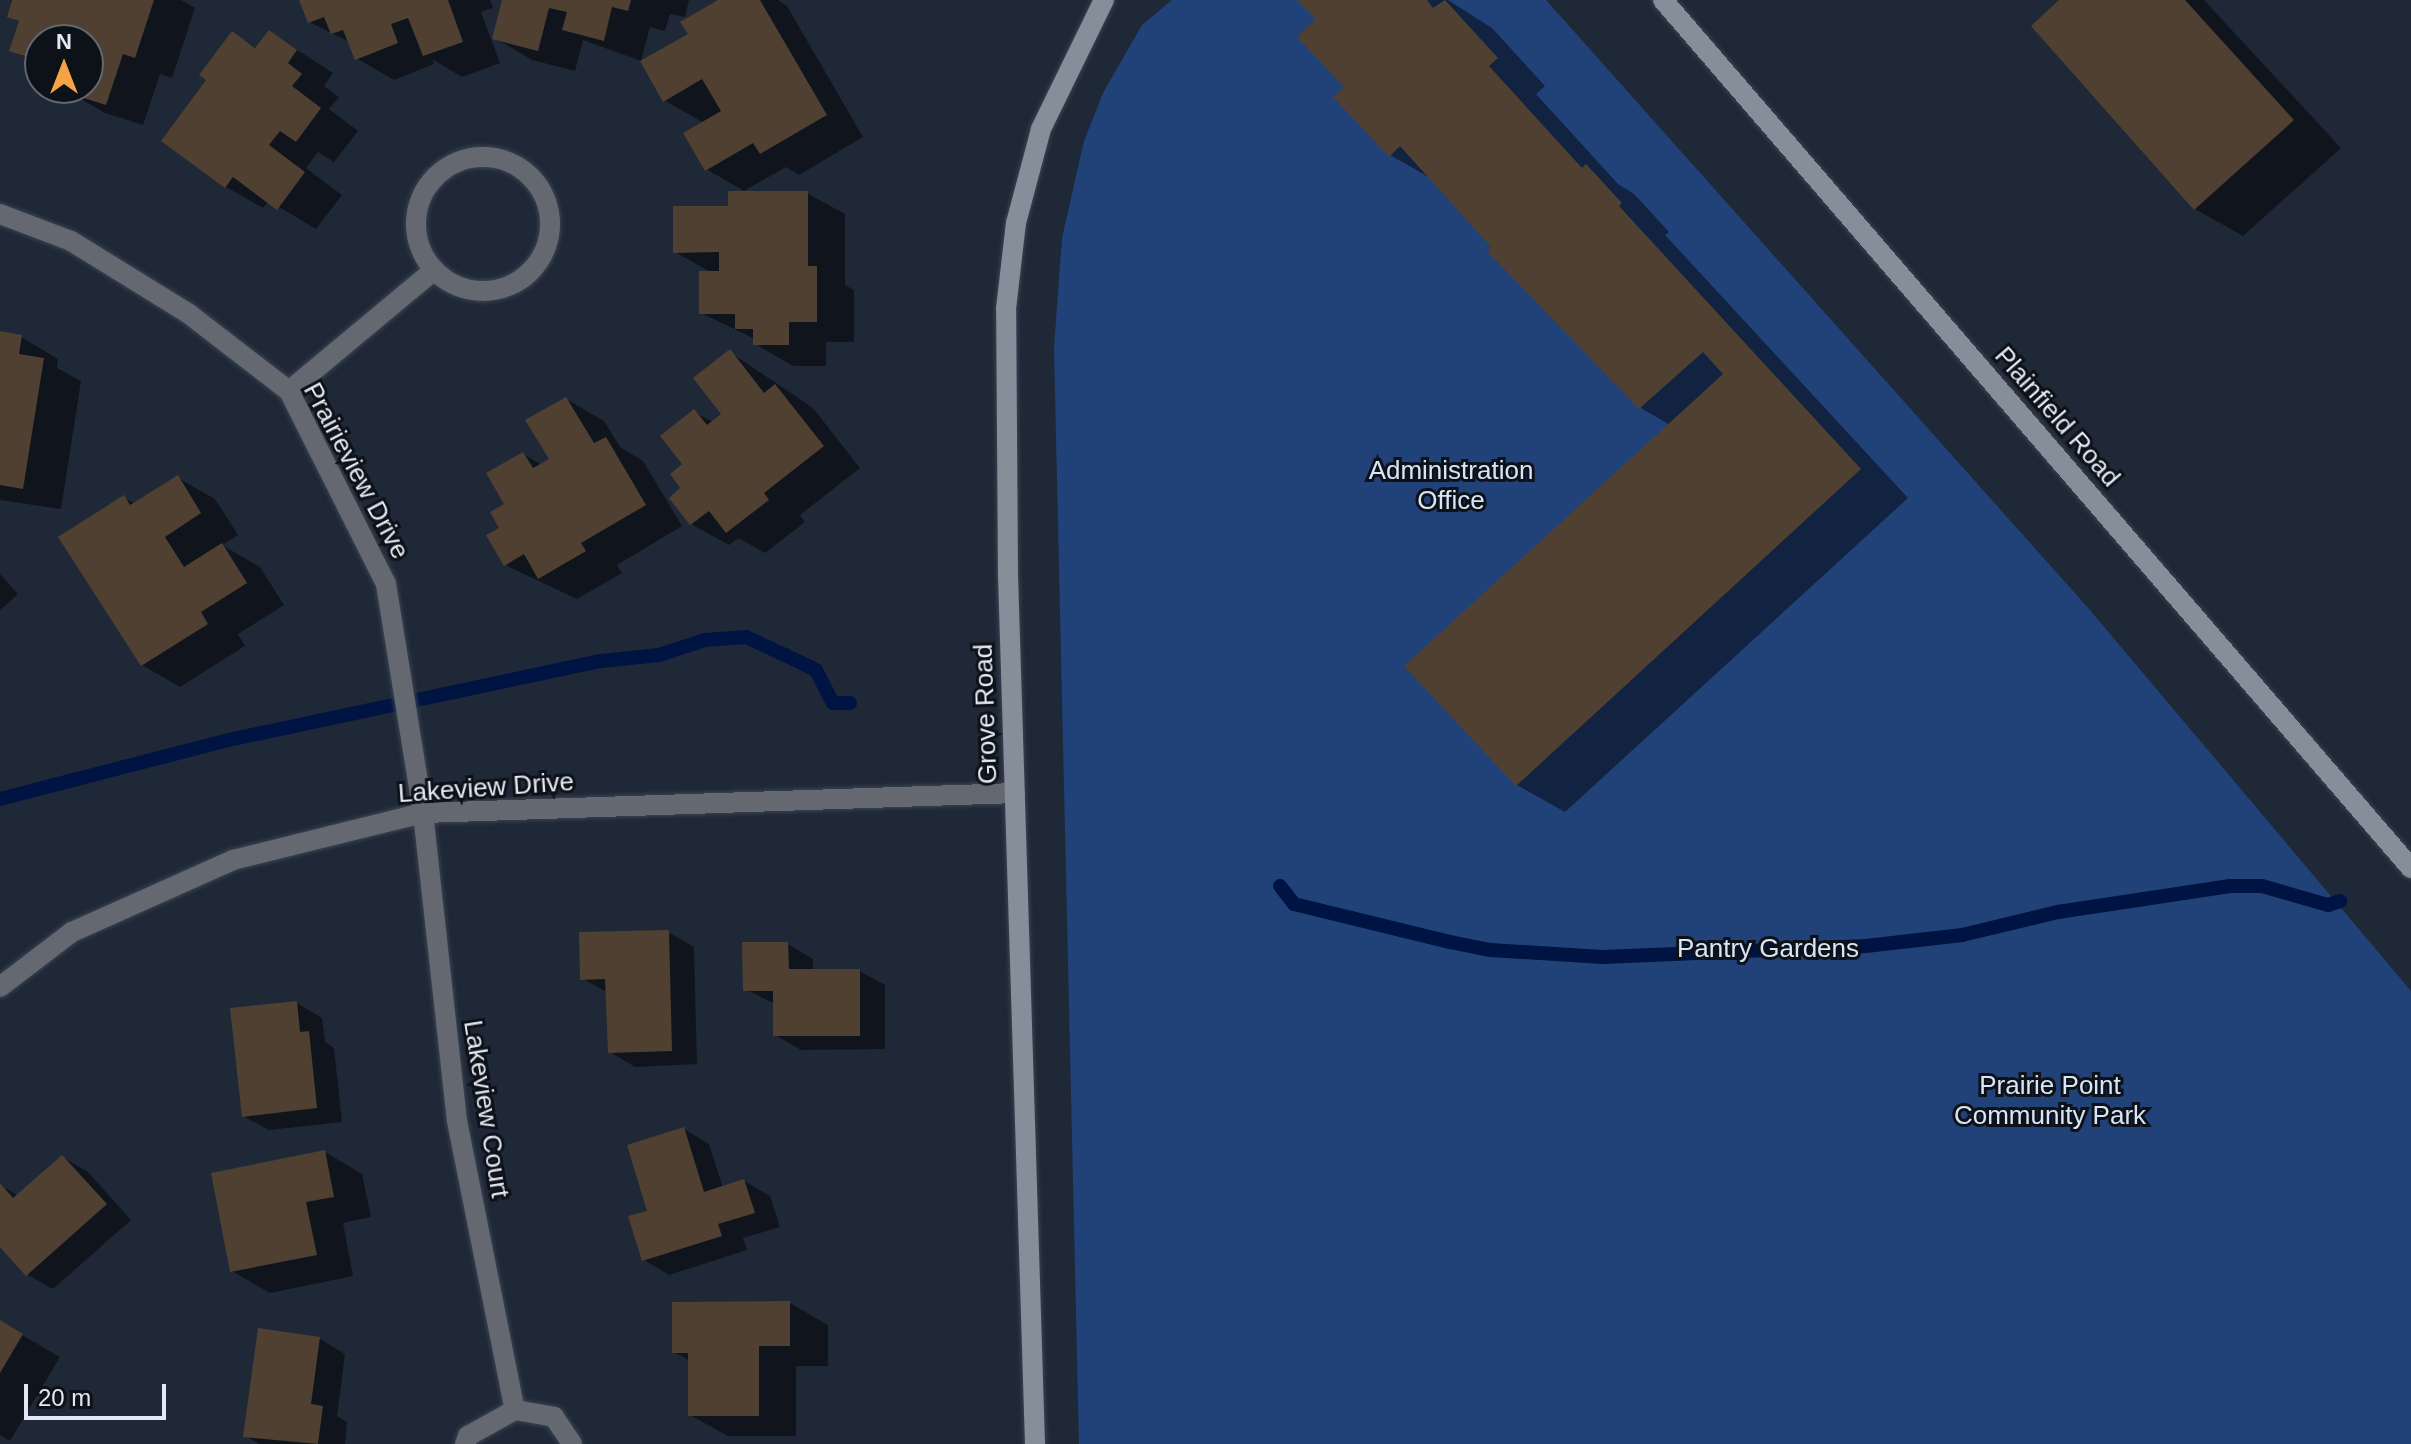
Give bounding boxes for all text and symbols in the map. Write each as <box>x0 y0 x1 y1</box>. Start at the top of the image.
north arrow <box>24 24 104 104</box>
text: N <box>56 29 72 54</box>
street label: Plainfield Road <box>1988 341 2126 493</box>
street label: Prairieview Drive <box>296 378 416 564</box>
park label: Administration Office <box>1369 455 1533 516</box>
street label: Grove Road <box>968 643 1004 785</box>
street label: Lakeview Drive <box>397 766 575 810</box>
park label: Pantry Gardens <box>1677 933 1859 965</box>
street label: Lakeview Court <box>457 1018 515 1200</box>
park label: Prairie Point Community Park <box>1954 1070 2146 1132</box>
scale bar <box>28 1368 170 1418</box>
text: 20 m <box>38 1384 91 1411</box>

